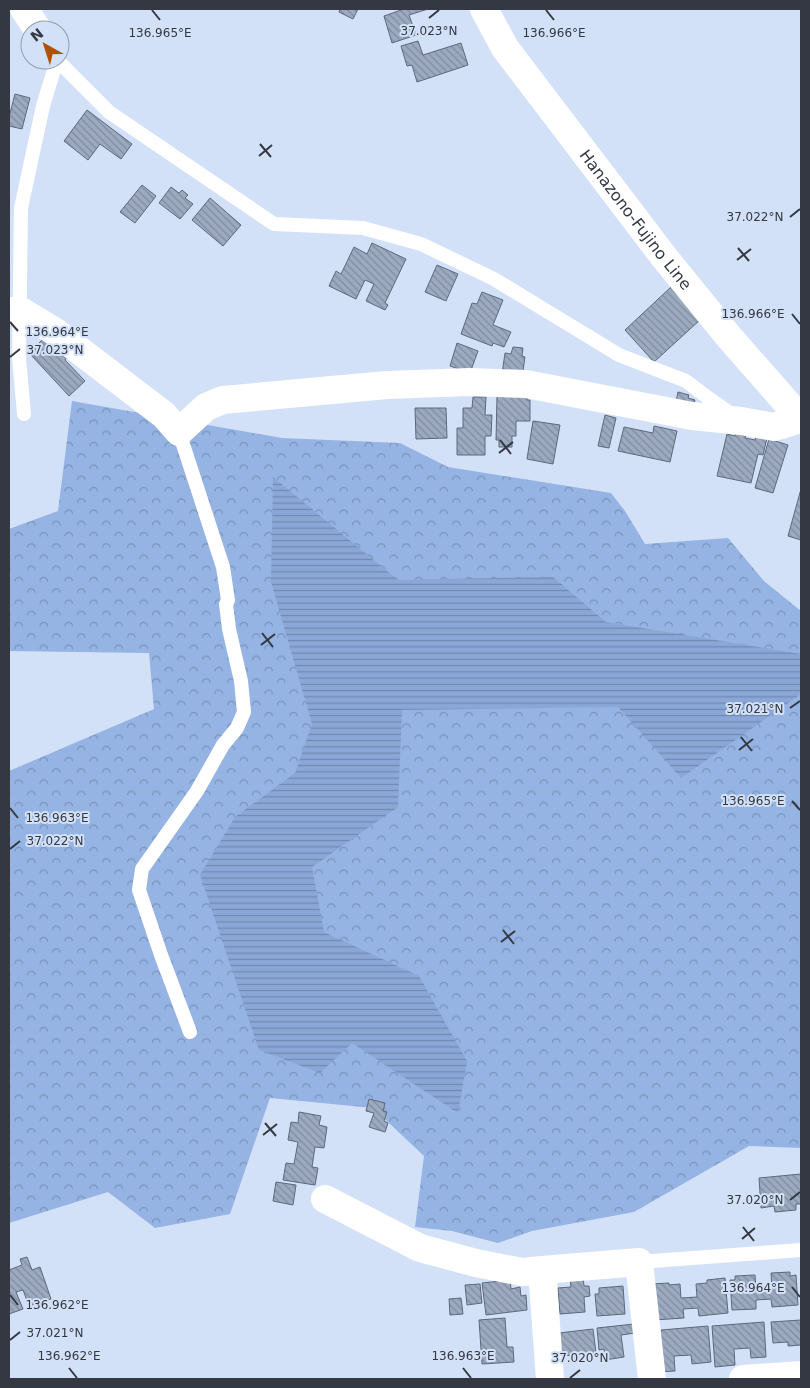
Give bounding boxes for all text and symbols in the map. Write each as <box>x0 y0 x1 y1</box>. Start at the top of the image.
north arrow <box>20 20 70 70</box>
text: 37.023°N <box>401 24 457 38</box>
text: N <box>27 25 46 45</box>
text: 136.965°E <box>128 26 192 40</box>
text: 136.966°E <box>522 26 586 40</box>
street label: Hanazono-Fujino Line <box>576 146 696 293</box>
text: 37.022°N <box>727 210 783 224</box>
text: 136.966°E <box>721 307 785 321</box>
text: 136.964°E <box>25 325 89 339</box>
text: 37.023°N <box>27 343 83 357</box>
text: 37.021°N <box>727 702 783 716</box>
text: 136.965°E <box>721 794 785 808</box>
text: 136.963°E <box>25 811 89 825</box>
text: 37.022°N <box>27 834 83 848</box>
text: 37.020°N <box>727 1193 783 1207</box>
text: 136.964°E <box>721 1281 785 1295</box>
text: 136.962°E <box>25 1298 89 1312</box>
text: 37.021°N <box>27 1326 83 1340</box>
text: 136.962°E <box>37 1349 101 1363</box>
text: 136.963°E <box>431 1349 495 1363</box>
text: 37.020°N <box>552 1351 608 1365</box>

